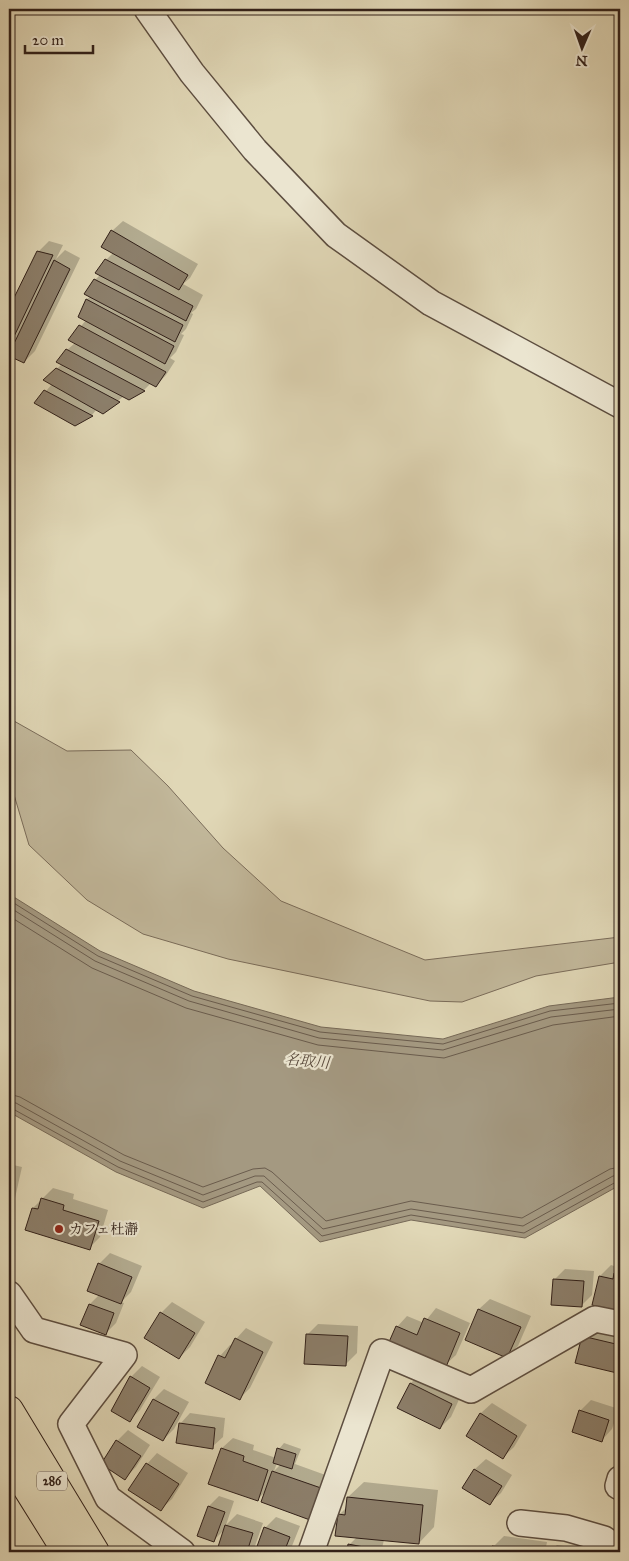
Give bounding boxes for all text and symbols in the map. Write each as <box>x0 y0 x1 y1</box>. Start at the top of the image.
scale bar <box>25 22 92 54</box>
north arrow <box>556 22 606 72</box>
text: 20 m <box>32 31 64 49</box>
text: N <box>575 52 588 69</box>
water label: 名取川 <box>284 1050 332 1072</box>
place label: カフェ杜瀞 <box>69 1221 138 1238</box>
marker: カフェ杜瀞 <box>53 1223 65 1235</box>
road number: 286 <box>37 1472 67 1490</box>

